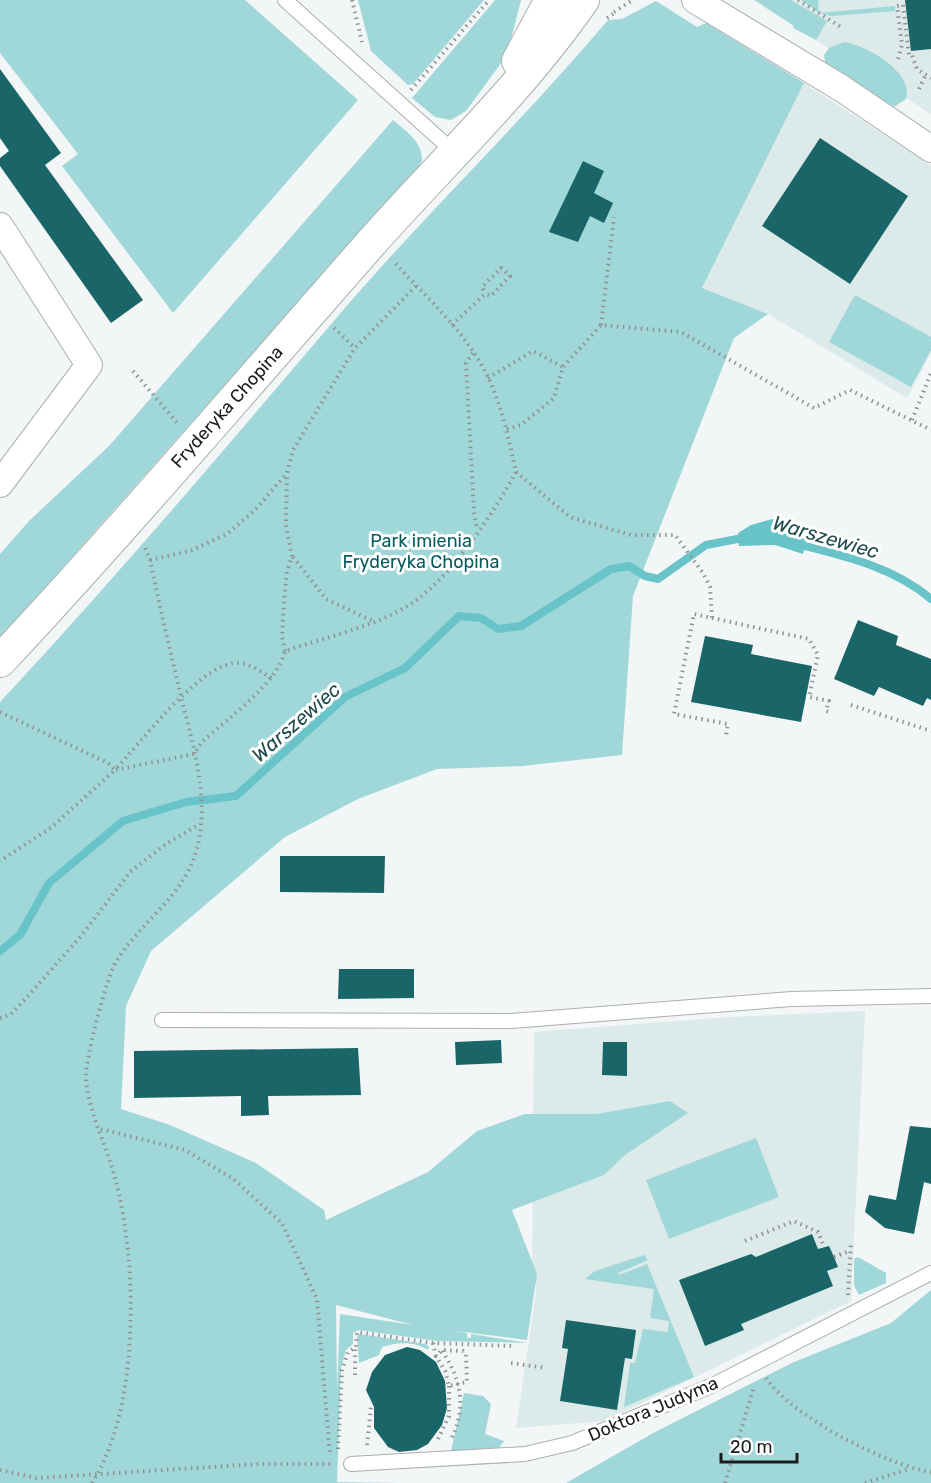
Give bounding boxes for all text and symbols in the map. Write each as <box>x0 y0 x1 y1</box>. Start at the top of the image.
street label: Fryderyka Chopina <box>166 341 288 473</box>
water label: Warszewiec <box>770 510 882 564</box>
park label: Park imienia Fryderyka Chopina <box>343 530 499 573</box>
water label: Warszewiec <box>247 677 345 767</box>
street label: Doktora Judyma <box>585 1372 721 1446</box>
scale bar <box>721 1426 798 1464</box>
text: 20 m <box>730 1436 772 1458</box>

